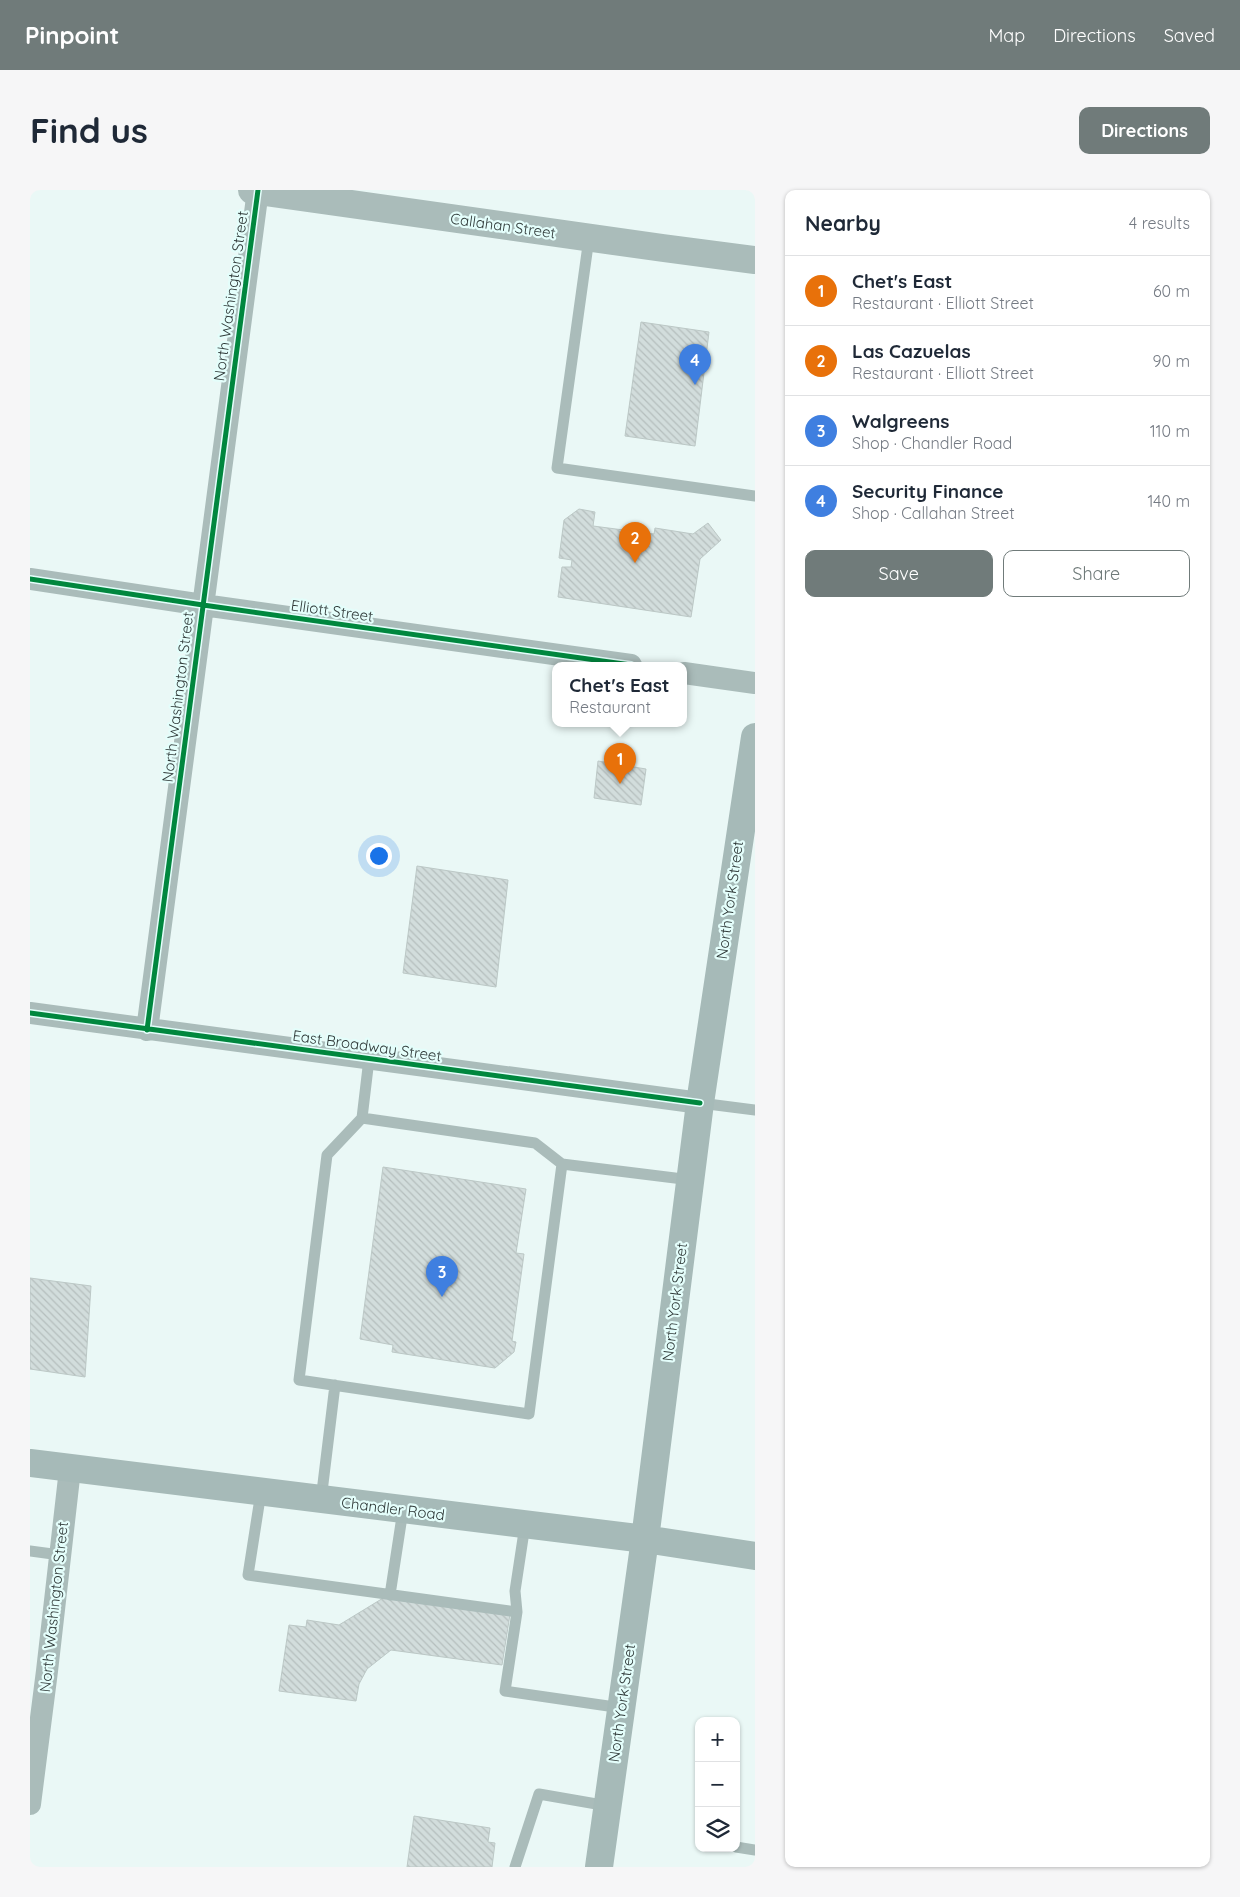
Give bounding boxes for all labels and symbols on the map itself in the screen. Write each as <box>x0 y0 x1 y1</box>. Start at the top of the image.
street label: Callahan Street <box>449 209 557 242</box>
street label: North Washington Street <box>209 210 252 382</box>
pin: 4 <box>679 344 711 385</box>
pin: 2 <box>619 522 651 563</box>
street label: Elliott Street <box>290 595 374 626</box>
street label: North Washington Street <box>158 611 197 783</box>
pin: 1 <box>604 743 636 784</box>
street label: North York Street <box>712 840 747 960</box>
your location <box>366 843 392 869</box>
street label: East Broadway Street <box>291 1026 443 1065</box>
street label: North York Street <box>658 1242 691 1362</box>
pin: 3 <box>426 1256 458 1297</box>
street label: Chandler Road <box>340 1493 446 1524</box>
street label: North Washington Street <box>35 1521 72 1693</box>
street label: North York Street <box>604 1643 639 1763</box>

